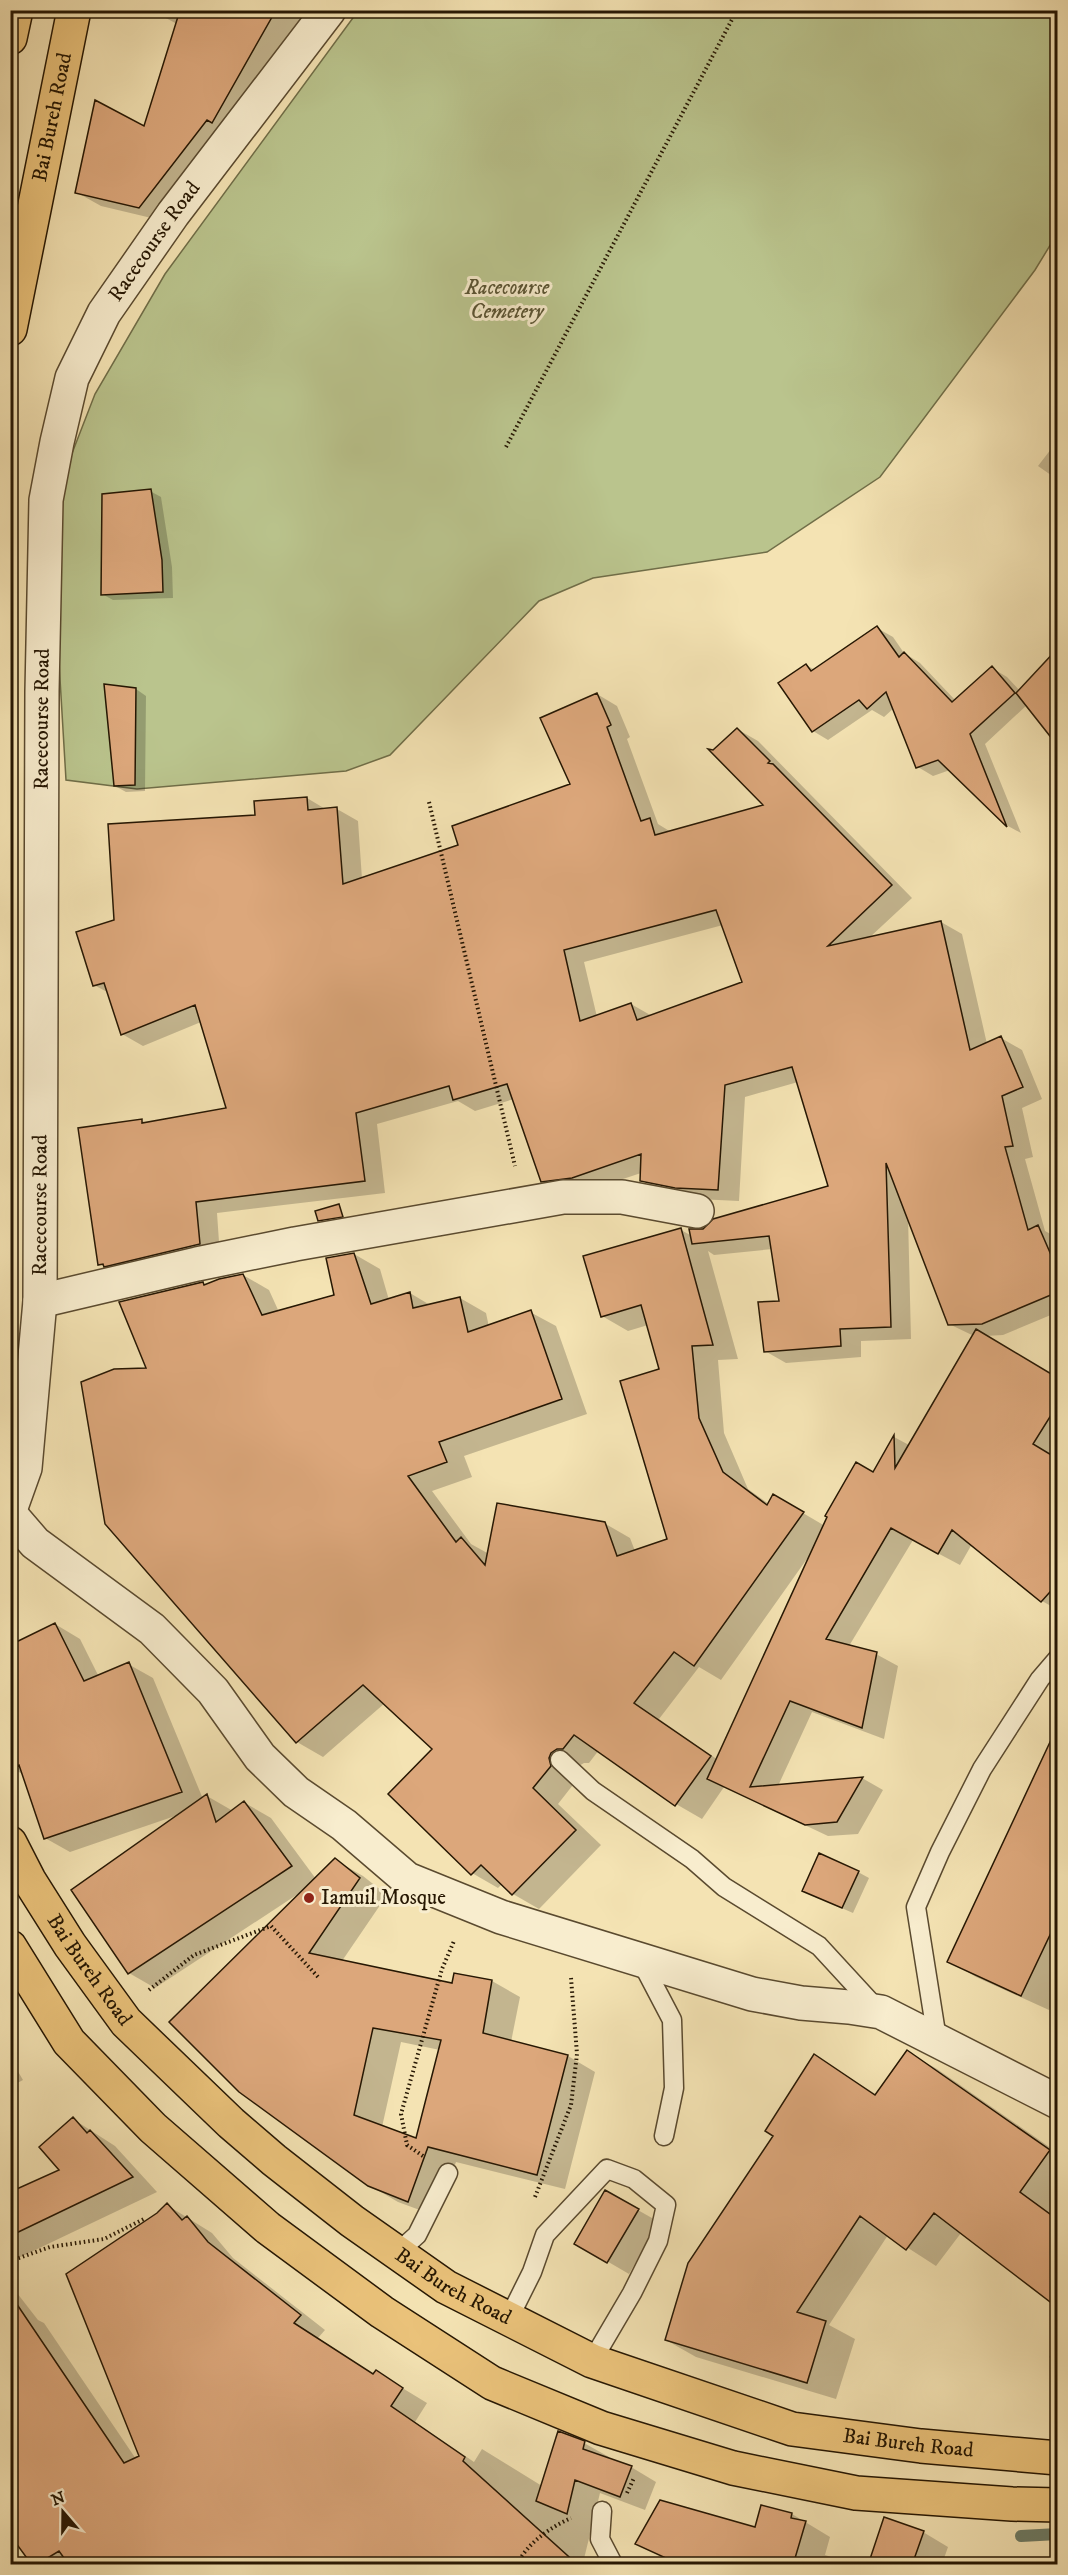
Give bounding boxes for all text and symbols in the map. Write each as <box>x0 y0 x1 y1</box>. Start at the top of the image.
street label: Bai Bureh Road <box>27 50 78 184</box>
street label: Racecourse Road <box>103 176 206 307</box>
park label: Racecourse Cemetery <box>464 275 550 325</box>
street label: Racecourse Road <box>29 648 56 790</box>
street label: Racecourse Road <box>27 1134 54 1276</box>
place label: Iamuil Mosque <box>321 1885 446 1911</box>
marker: Iamuil Mosque <box>302 1891 316 1905</box>
street label: Bai Bureh Road <box>41 1909 138 2032</box>
street label: Bai Bureh Road <box>390 2242 516 2331</box>
street label: Bai Bureh Road <box>841 2423 975 2464</box>
north arrow <box>33 2482 93 2542</box>
text: N <box>49 2487 68 2510</box>

